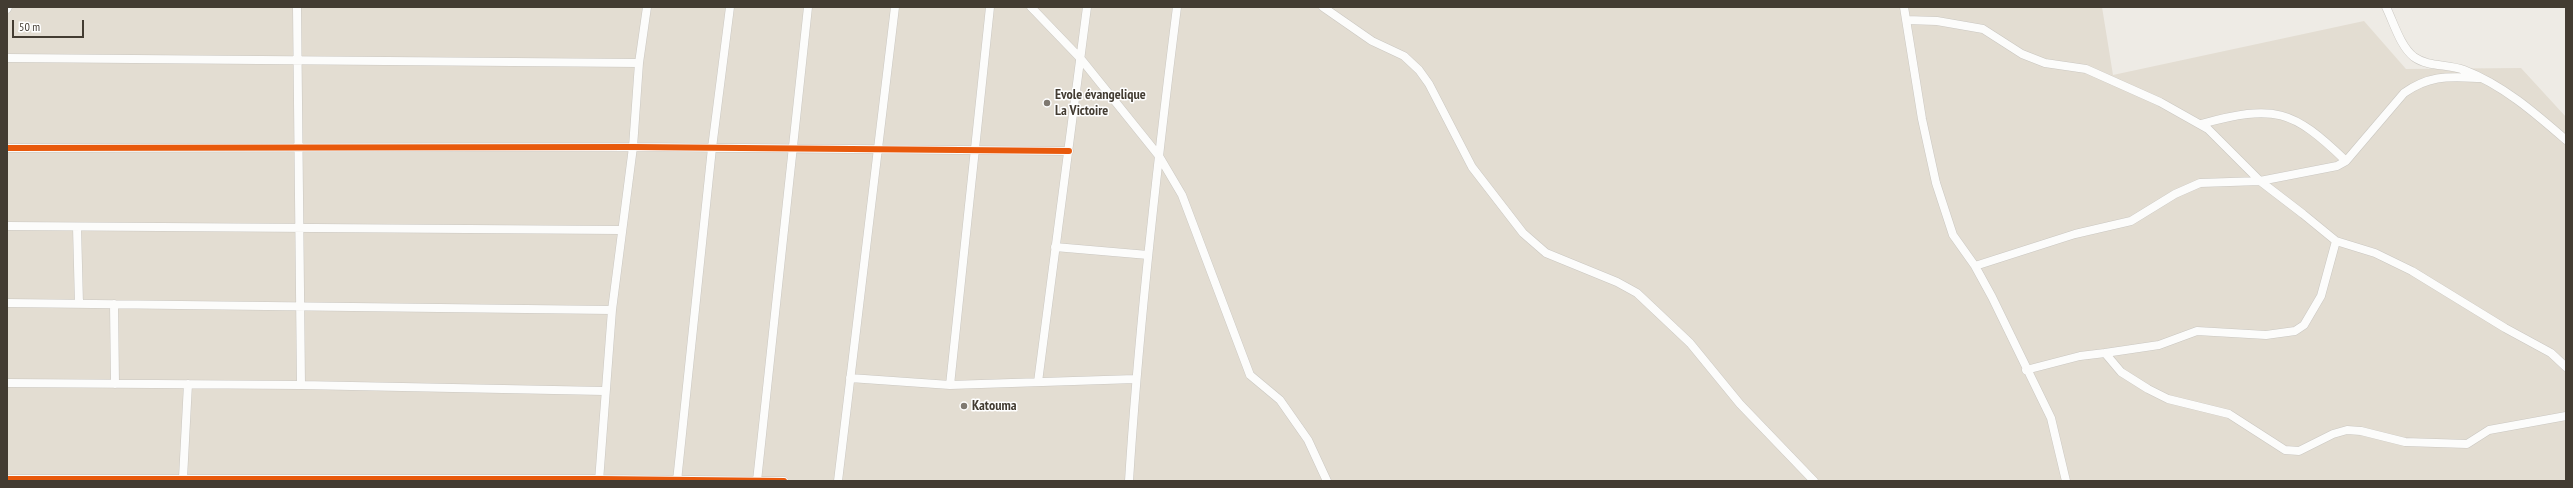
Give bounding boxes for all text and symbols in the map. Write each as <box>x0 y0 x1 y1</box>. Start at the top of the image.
scale bar <box>14 12 86 38</box>
text: 50 m <box>19 19 40 34</box>
place label: Evole évangelique La Victoire <box>1055 87 1146 120</box>
marker: Evole évangelique La Victoire <box>1042 98 1052 108</box>
place label: Katouma <box>972 398 1016 414</box>
marker: Katouma <box>959 401 969 411</box>

